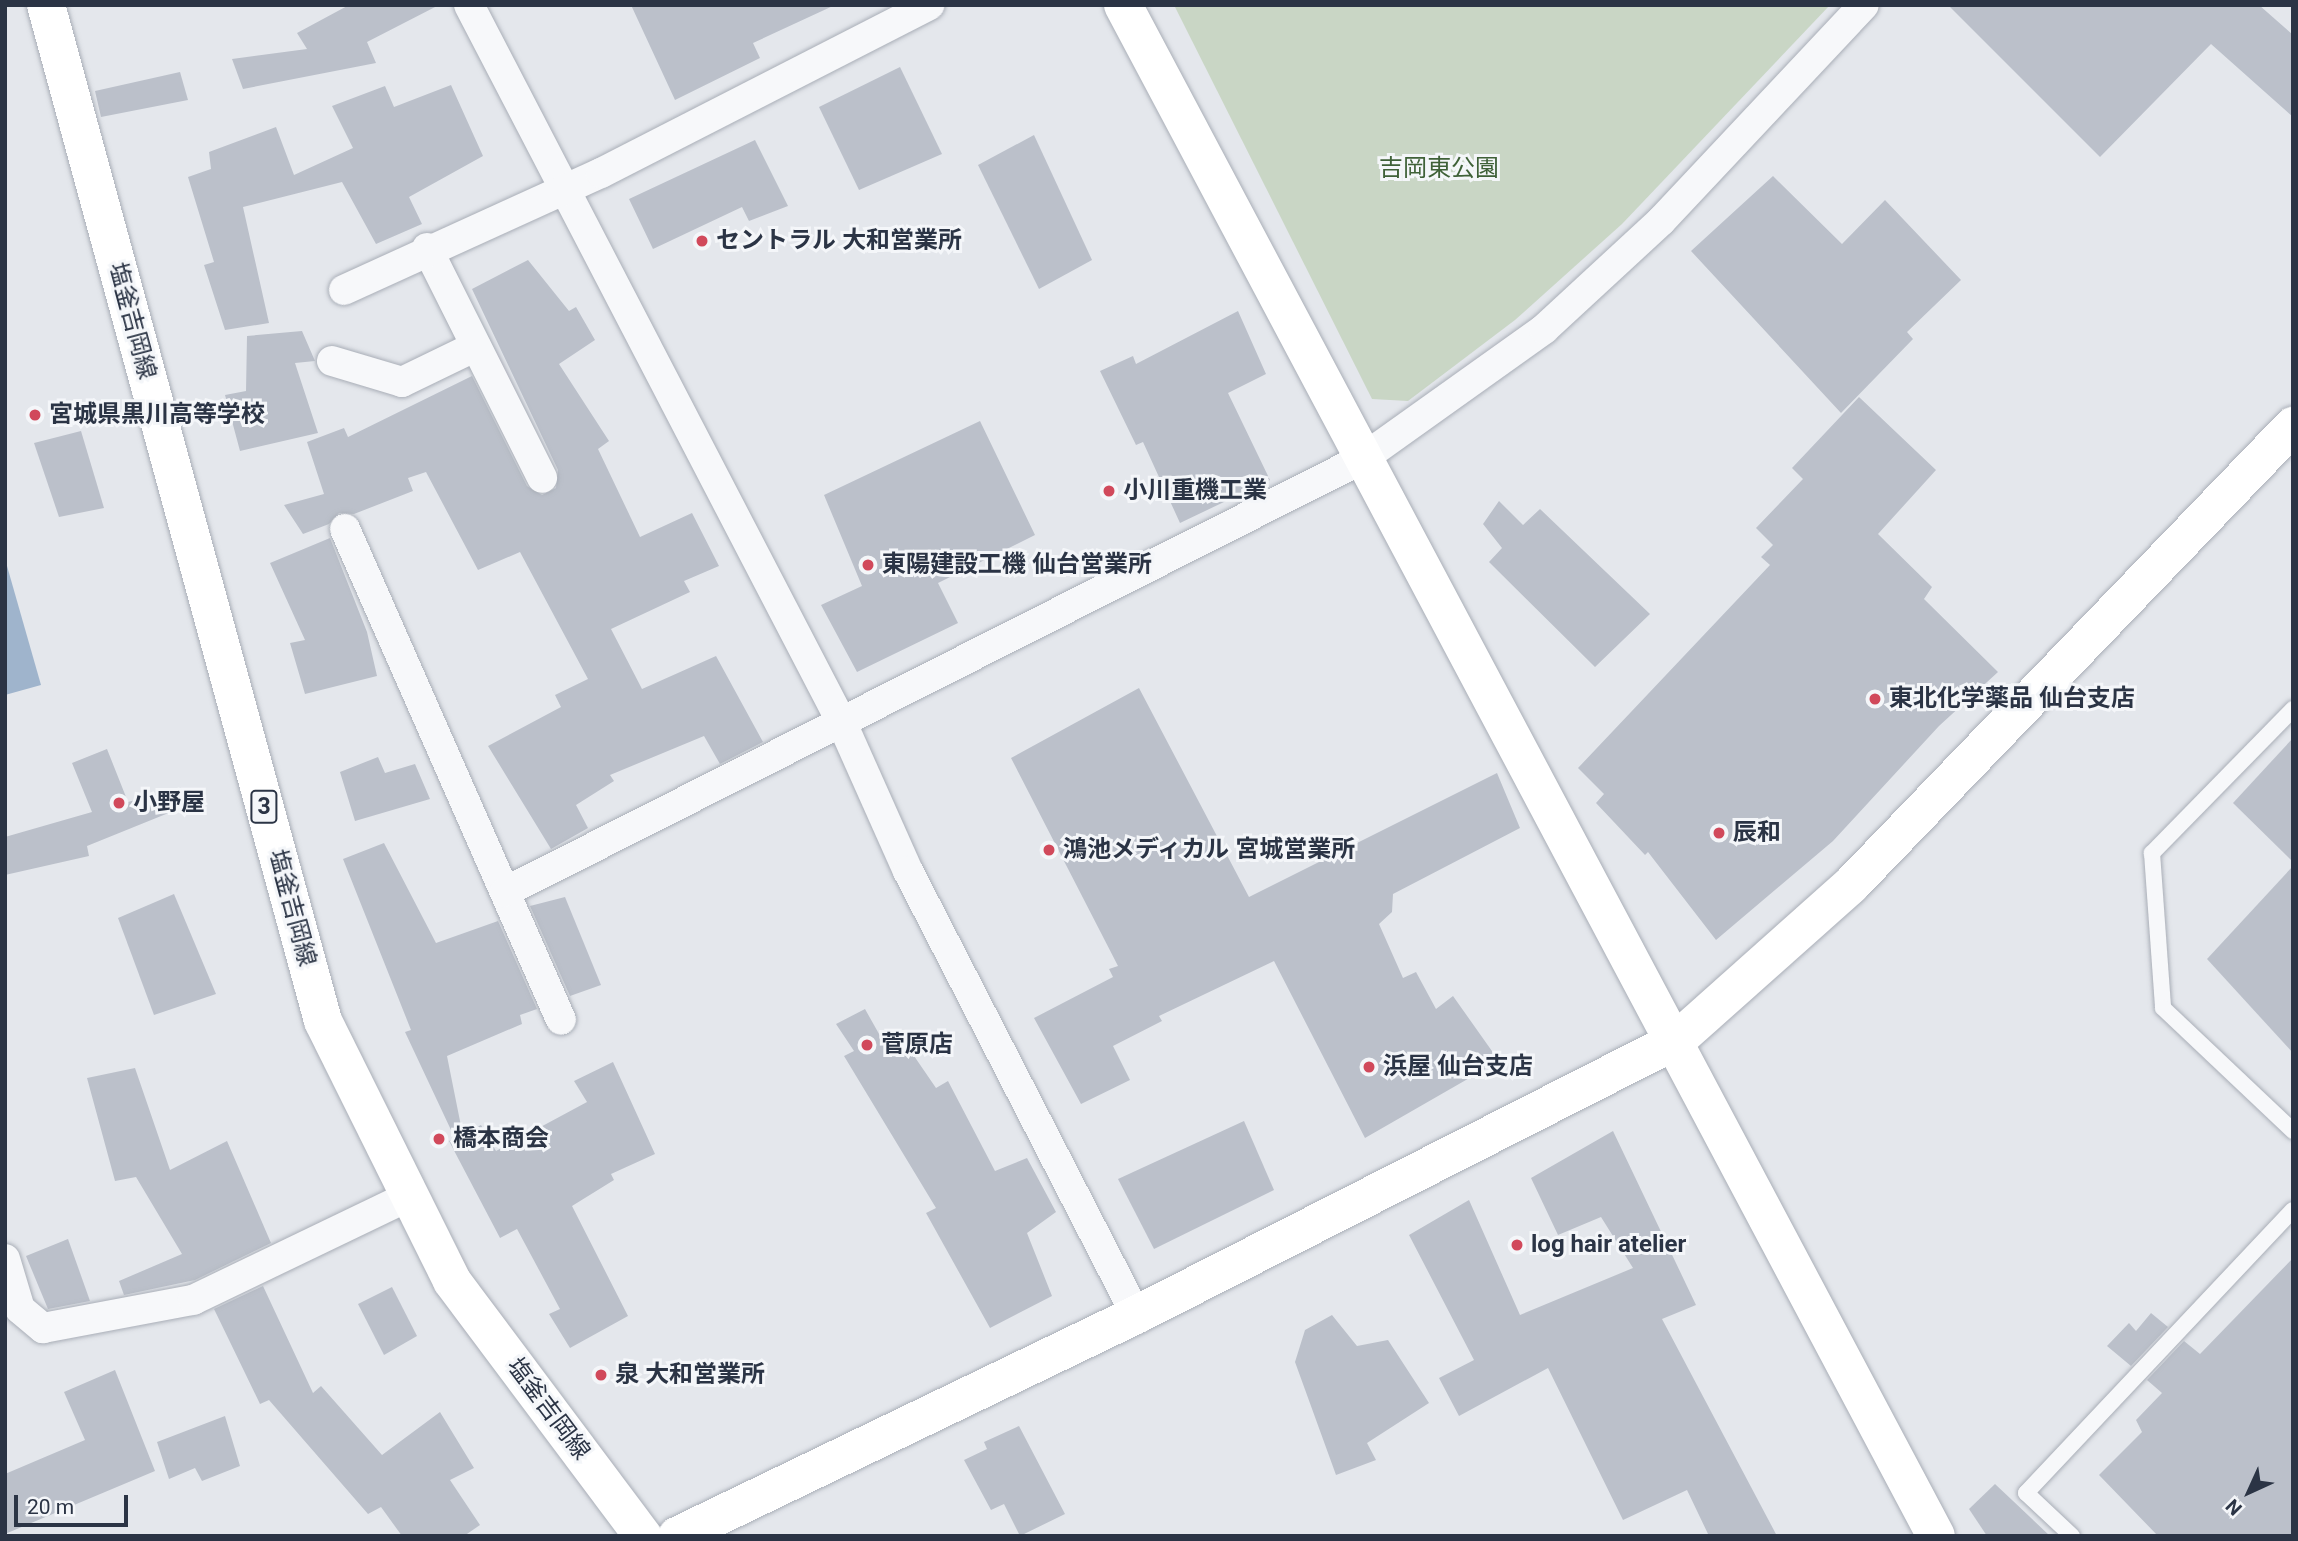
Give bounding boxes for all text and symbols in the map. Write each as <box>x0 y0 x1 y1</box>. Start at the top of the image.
park label: 吉岡東公園 <box>1379 155 1499 183</box>
place label: セントラル 大和営業所 <box>716 227 962 255</box>
marker: セントラル 大和営業所 <box>694 233 710 249</box>
street label: 塩釜吉岡線 <box>103 259 161 383</box>
place label: 宮城県黒川高等学校 <box>49 401 265 429</box>
marker: 宮城県黒川高等学校 <box>27 407 43 423</box>
place label: 小川重機工業 <box>1123 477 1267 505</box>
marker: 小川重機工業 <box>1101 483 1117 499</box>
place label: 東陽建設工機 仙台営業所 <box>882 551 1152 579</box>
marker: 東陽建設工機 仙台営業所 <box>860 557 876 573</box>
place label: 東北化学薬品 仙台支店 <box>1889 685 2135 713</box>
marker: 東北化学薬品 仙台支店 <box>1867 691 1883 707</box>
road number: 3 <box>250 788 278 827</box>
place label: 小野屋 <box>133 789 205 817</box>
marker: 小野屋 <box>111 795 127 811</box>
place label: 辰和 <box>1733 819 1781 847</box>
marker: 辰和 <box>1711 825 1727 841</box>
place label: 鴻池メディカル 宮城営業所 <box>1063 836 1357 864</box>
marker: 鴻池メディカル 宮城営業所 <box>1041 842 1057 858</box>
street label: 塩釜吉岡線 <box>263 846 321 970</box>
place label: 菅原店 <box>881 1031 953 1059</box>
marker: 菅原店 <box>859 1037 875 1053</box>
place label: 浜屋 仙台支店 <box>1383 1053 1533 1081</box>
marker: 浜屋 仙台支店 <box>1361 1059 1377 1075</box>
place label: 橋本商会 <box>453 1125 549 1153</box>
marker: 橋本商会 <box>431 1131 447 1147</box>
place label: log hair atelier <box>1531 1231 1686 1259</box>
marker: log hair atelier <box>1509 1237 1525 1253</box>
street label: 塩釜吉岡線 <box>500 1352 596 1466</box>
place label: 泉 大和営業所 <box>615 1361 765 1389</box>
marker: 泉 大和営業所 <box>593 1367 609 1383</box>
north arrow <box>2214 1457 2284 1527</box>
scale bar <box>18 1482 131 1526</box>
text: N <box>2221 1494 2247 1520</box>
text: 20 m <box>27 1495 74 1519</box>

